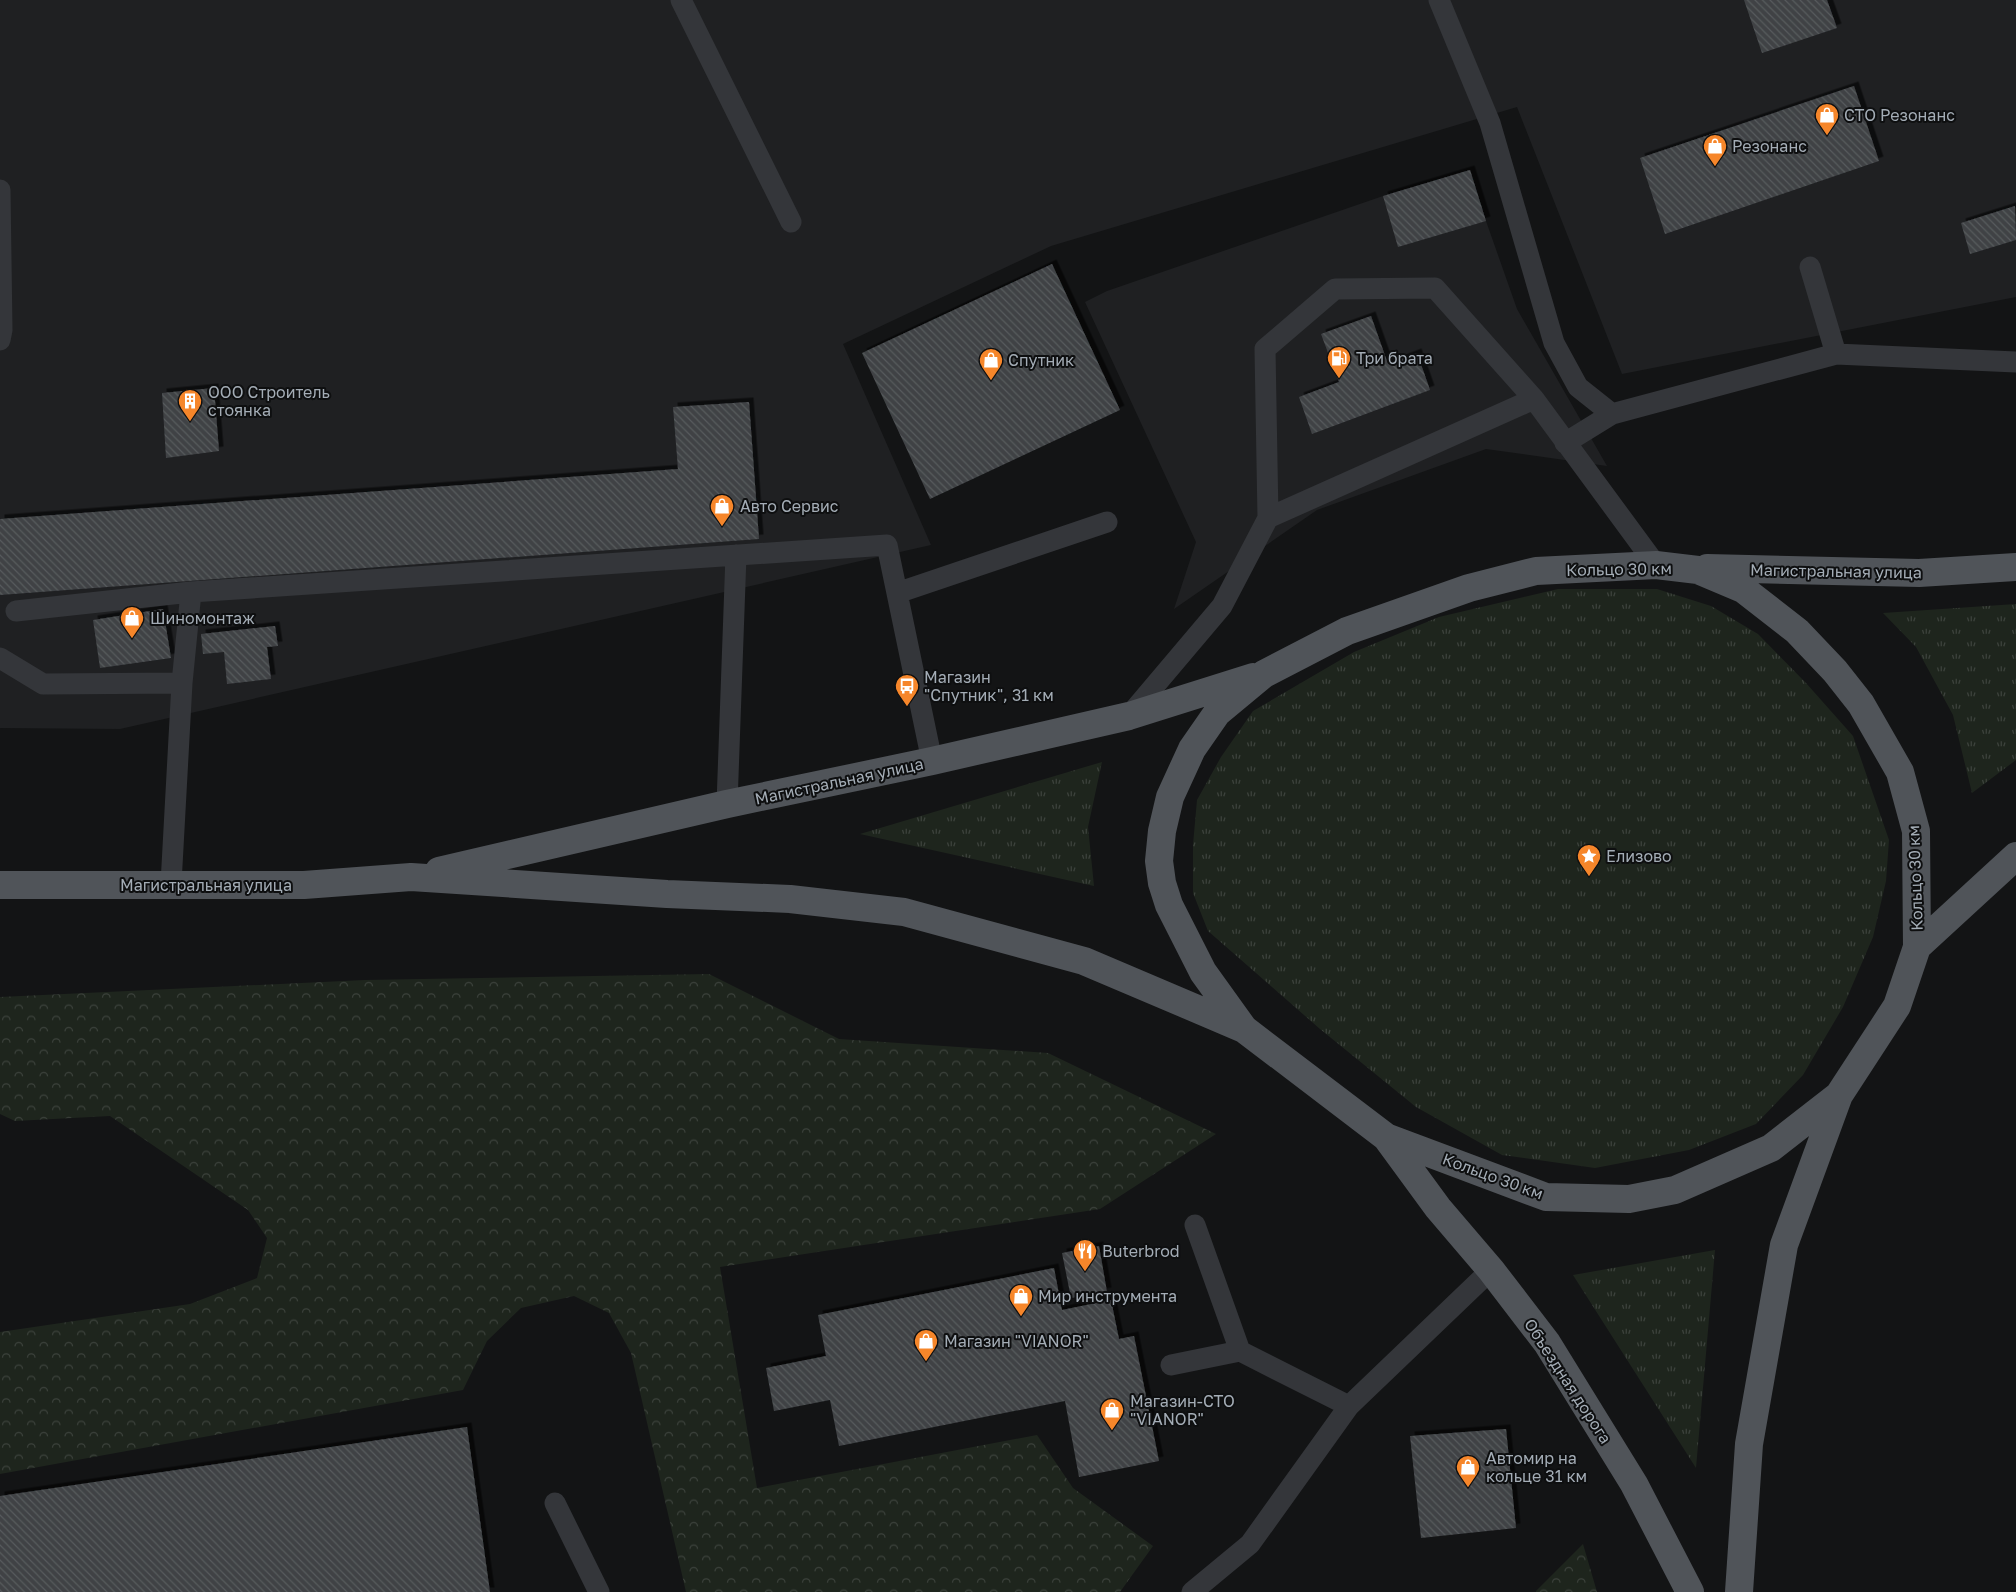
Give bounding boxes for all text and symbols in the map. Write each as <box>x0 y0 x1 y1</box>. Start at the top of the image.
shop icon: СТО Резонанс <box>1814 102 1840 136</box>
place label: СТО Резонанс <box>1844 105 1955 125</box>
shop icon: Резонанс <box>1702 133 1728 167</box>
place label: Резонанс <box>1732 136 1807 156</box>
fuel station icon: Три брата <box>1326 345 1352 379</box>
shop icon: Спутник <box>978 347 1004 381</box>
place label: Три брата <box>1356 348 1433 368</box>
place label: Спутник <box>1008 350 1074 370</box>
place label: ООО Строитель стоянка <box>208 382 330 420</box>
building icon: ООО Строитель стоянка <box>177 388 203 422</box>
shop icon: Авто Сервис <box>709 493 735 527</box>
place label: Авто Сервис <box>740 496 839 516</box>
street label: Кольцо 30 км <box>1566 558 1672 580</box>
street label: Магистральная улица <box>1750 560 1922 582</box>
shop icon: Шиномонтаж <box>119 605 145 639</box>
place label: Шиномонтаж <box>150 608 255 628</box>
place label: Магазин "Спутник", 31 км <box>924 667 1054 705</box>
bus stop icon: Магазин "Спутник", 31 км <box>894 673 920 707</box>
street label: Магистральная улица <box>753 753 925 809</box>
street label: Кольцо 30 км <box>1903 825 1927 931</box>
place icon: Елизово <box>1576 843 1602 877</box>
place label: Елизово <box>1606 846 1672 866</box>
street label: Магистральная улица <box>120 875 292 895</box>
street label: Кольцо 30 км <box>1440 1149 1546 1203</box>
restaurant icon: Buterbrod <box>1072 1238 1098 1272</box>
place label: Buterbrod <box>1102 1241 1180 1261</box>
shop icon: Мир инструмента <box>1008 1283 1034 1317</box>
place label: Мир инструмента <box>1038 1286 1177 1306</box>
street label: Объездная дорога <box>1520 1315 1616 1447</box>
shop icon: Магазин "VIANOR" <box>913 1328 939 1362</box>
place label: Магазин "VIANOR" <box>944 1331 1089 1351</box>
place label: Магазин-СТО "VIANOR" <box>1130 1391 1235 1429</box>
shop icon: Магазин-СТО "VIANOR" <box>1099 1397 1125 1431</box>
place label: Автомир на кольце 31 км <box>1486 1448 1587 1486</box>
shop icon: Автомир на кольце 31 км <box>1455 1454 1481 1488</box>

